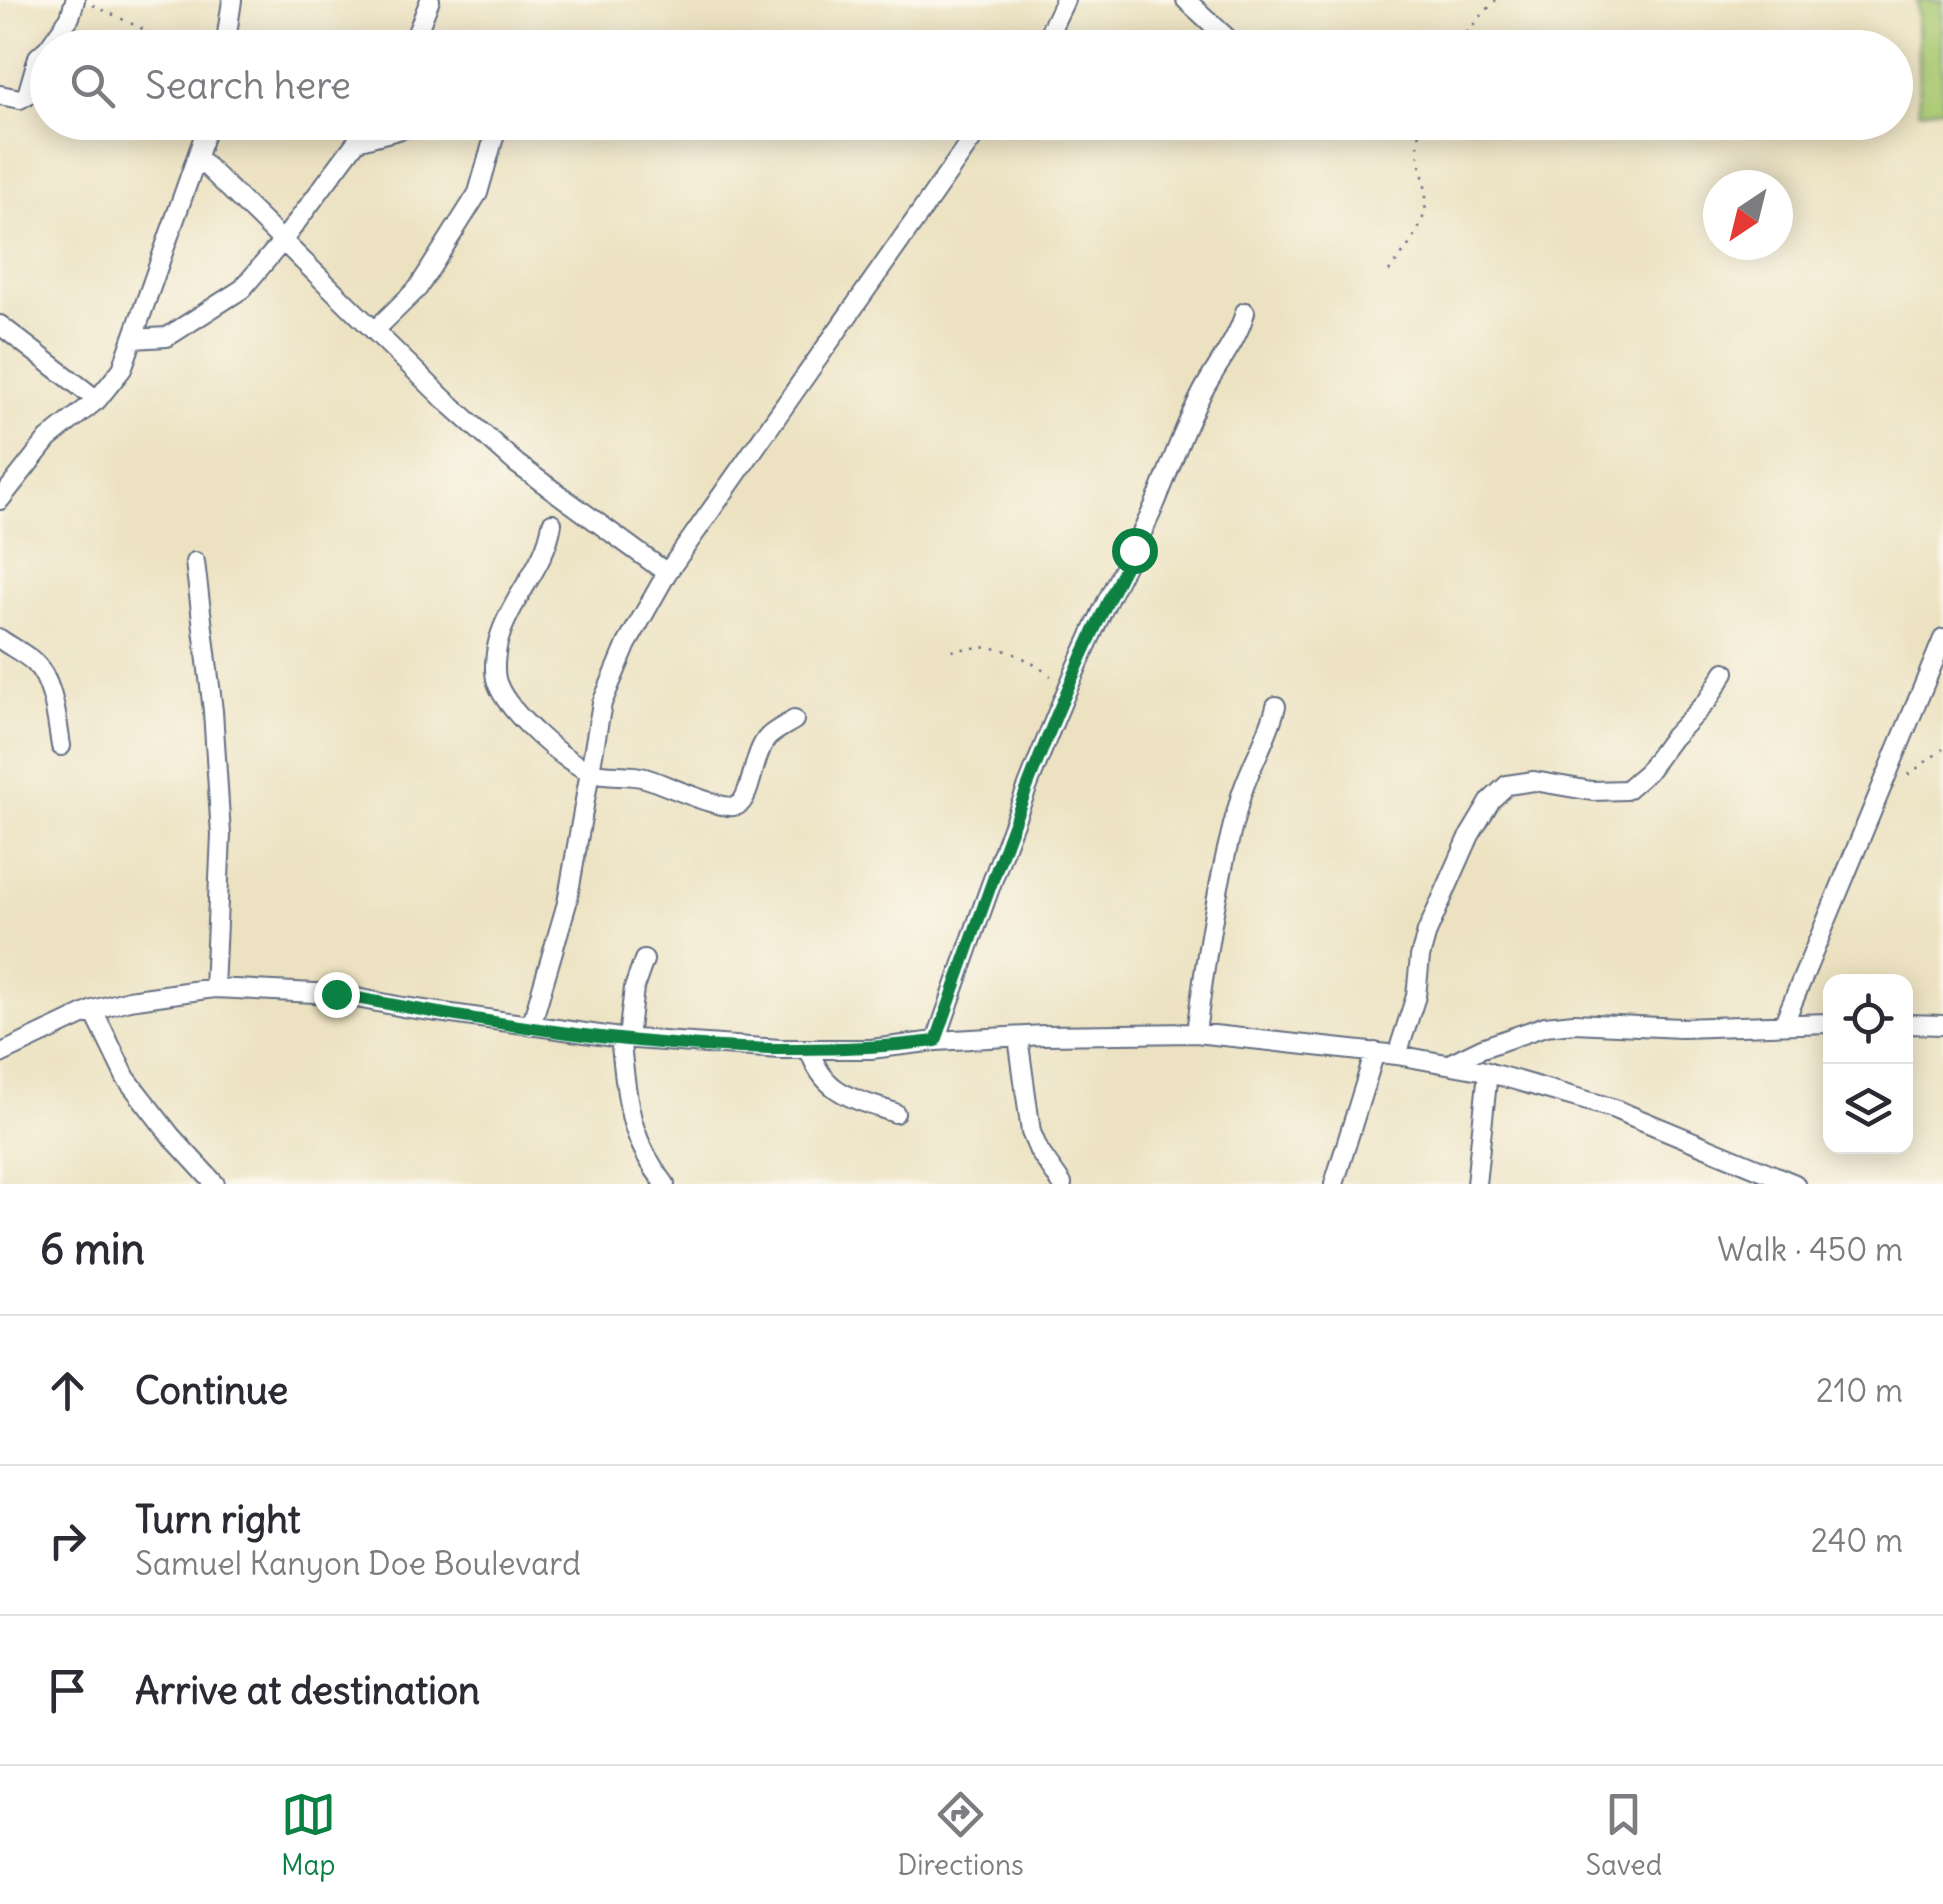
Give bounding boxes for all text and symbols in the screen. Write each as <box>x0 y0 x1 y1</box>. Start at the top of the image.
search box <box>30 30 1913 140</box>
icon: search <box>65 58 120 113</box>
text: Search here <box>145 62 351 109</box>
north arrow <box>1703 170 1793 260</box>
route start <box>1112 528 1158 574</box>
route end <box>314 972 360 1018</box>
map controls <box>1823 974 1913 1154</box>
button: locate <box>1823 974 1913 1064</box>
button: layers <box>1823 1064 1913 1154</box>
text: 6 min <box>40 1223 145 1275</box>
text: Walk · 450 m <box>1717 1229 1903 1270</box>
icon: ahead <box>40 1363 95 1418</box>
text: Continue <box>135 1367 288 1414</box>
text: 210 m <box>1816 1370 1903 1411</box>
text: Turn right <box>135 1496 301 1543</box>
icon: right <box>40 1513 95 1568</box>
text: 240 m <box>1811 1520 1903 1561</box>
text: Samuel Kanyon Doe Boulevard <box>135 1543 581 1584</box>
icon: arrive <box>40 1663 95 1718</box>
text: Arrive at destination <box>135 1667 480 1714</box>
tab: Map <box>281 1787 336 1883</box>
tab: Directions <box>897 1787 1024 1883</box>
tab: Saved <box>1585 1787 1662 1883</box>

